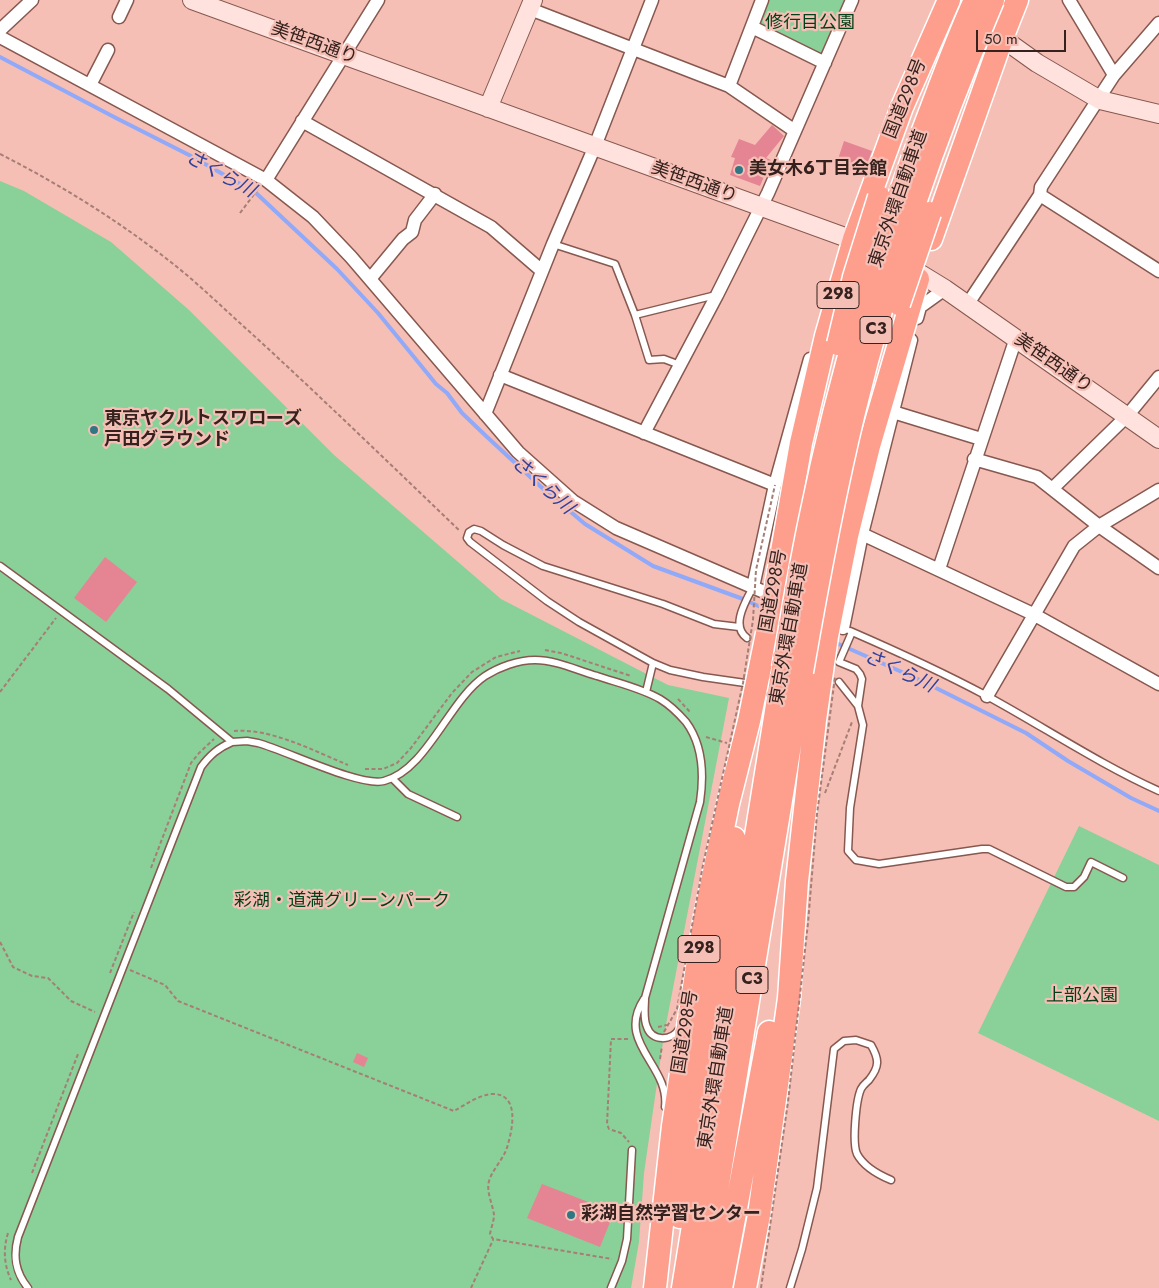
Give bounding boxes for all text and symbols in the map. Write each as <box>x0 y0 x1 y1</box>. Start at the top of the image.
park label: 修行目公園 <box>765 13 855 35</box>
street label: 美笹西通り <box>268 18 360 70</box>
scale bar <box>979 20 1069 52</box>
text: 50 m <box>984 28 1018 50</box>
street label: 国道298号 <box>880 56 932 142</box>
street label: 東京外環自動車道 <box>865 127 933 271</box>
water label: さくら川 <box>181 147 259 203</box>
street label: 美笹西通り <box>648 157 740 209</box>
place label: 美女木6丁目会館 <box>749 159 887 181</box>
marker: 美女木6丁目会館 <box>733 164 745 176</box>
road number: 298 <box>817 282 859 308</box>
road number: C3 <box>860 316 892 344</box>
street label: 美笹西通り <box>1010 329 1096 399</box>
place label: 東京ヤクルトスワローズ 戸田グラウンド <box>104 409 302 452</box>
marker: 東京ヤクルトスワローズ 戸田グラウンド <box>88 424 100 436</box>
water label: さくら川 <box>506 452 578 520</box>
street label: 国道298号 <box>756 548 792 634</box>
street label: 東京外環自動車道 <box>767 561 813 707</box>
water label: さくら川 <box>860 646 938 698</box>
park label: 彩湖・道満グリーンパーク <box>234 891 450 913</box>
road number: 298 <box>678 936 720 962</box>
road number: C3 <box>736 966 768 994</box>
park label: 上部公園 <box>1046 986 1118 1008</box>
street label: 国道298号 <box>669 989 703 1075</box>
street label: 東京外環自動車道 <box>695 1005 739 1151</box>
place label: 彩湖自然学習センター <box>581 1204 761 1226</box>
marker: 彩湖自然学習センター <box>565 1209 577 1221</box>

